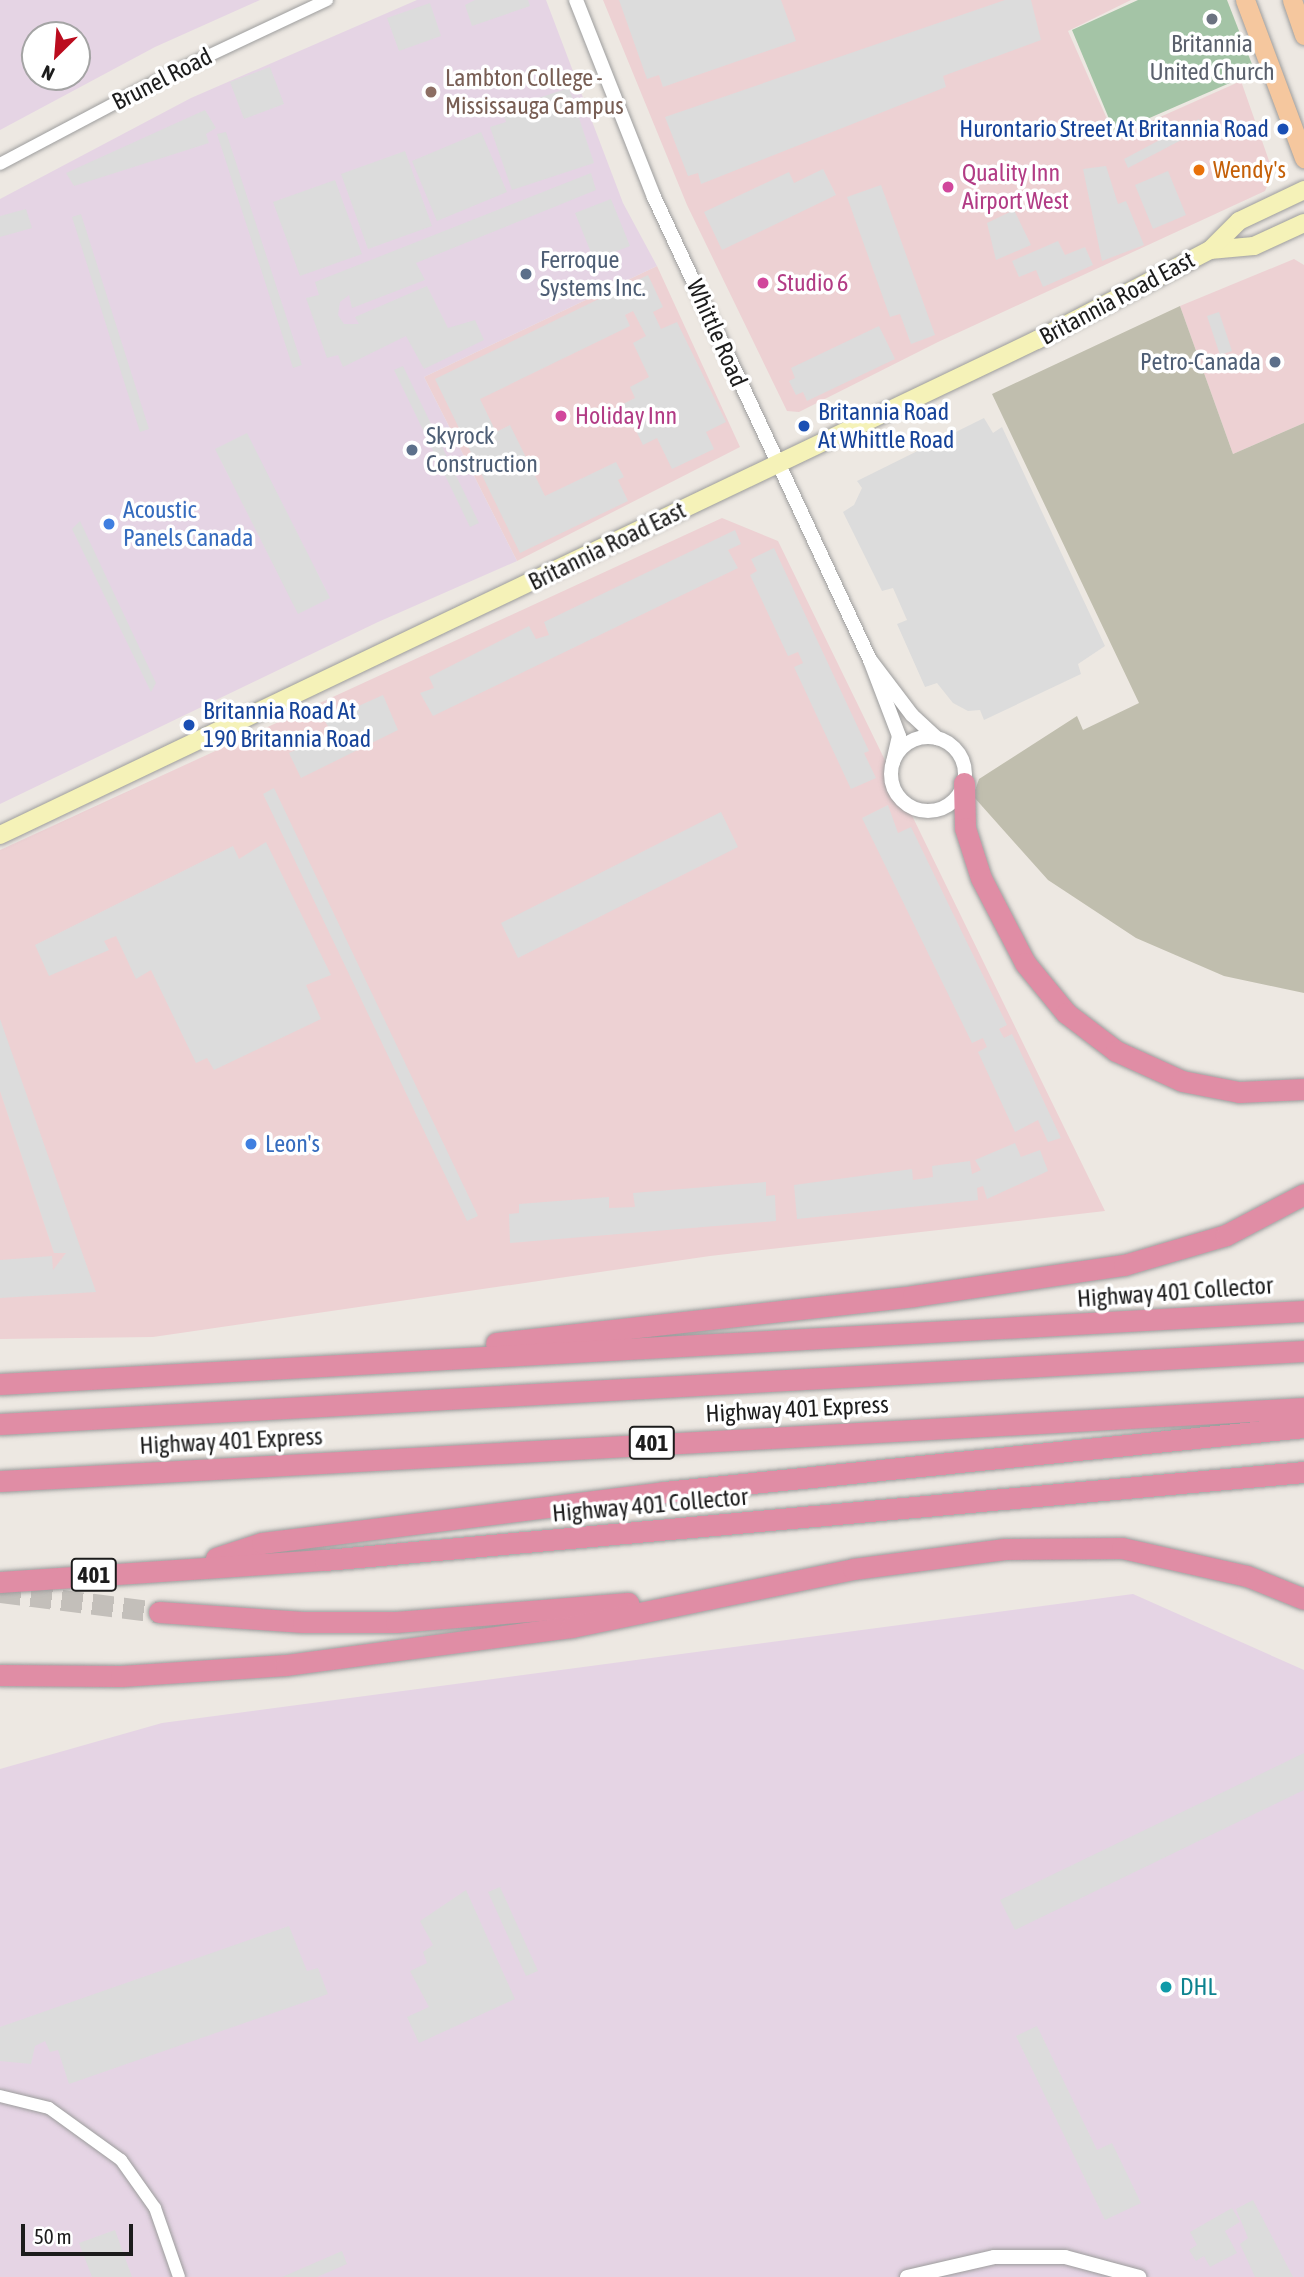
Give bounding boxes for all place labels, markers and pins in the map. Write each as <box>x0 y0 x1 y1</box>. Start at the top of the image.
marker: Britannia United Church <box>1204 11 1220 27</box>
place label: Britannia United Church <box>1149 30 1275 86</box>
place label: Lambton College - Mississauga Campus <box>445 64 624 120</box>
marker: Lambton College - Mississauga Campus <box>423 84 439 100</box>
place label: Hurontario Street At Britannia Road <box>959 115 1269 143</box>
marker: Hurontario Street At Britannia Road <box>1275 121 1291 137</box>
place label: Wendy's <box>1213 156 1286 184</box>
place label: Quality Inn Airport West <box>962 159 1069 215</box>
marker: Wendy's <box>1191 162 1207 178</box>
marker: Quality Inn Airport West <box>940 179 956 195</box>
place label: Ferroque Systems Inc. <box>540 246 646 302</box>
marker: Ferroque Systems Inc. <box>518 266 534 282</box>
place label: Studio 6 <box>777 269 848 297</box>
marker: Studio 6 <box>755 275 771 291</box>
place label: Petro-Canada <box>1140 348 1261 376</box>
marker: Petro-Canada <box>1267 354 1283 370</box>
place label: Britannia Road At Whittle Road <box>818 398 954 454</box>
place label: Holiday Inn <box>575 402 677 430</box>
marker: Holiday Inn <box>553 408 569 424</box>
marker: Britannia Road At Whittle Road <box>796 418 812 434</box>
place label: Skyrock Construction <box>426 422 538 478</box>
marker: Skyrock Construction <box>404 442 420 458</box>
place label: Acoustic Panels Canada <box>123 496 253 552</box>
marker: Acoustic Panels Canada <box>101 516 117 532</box>
place label: Britannia Road At 190 Britannia Road <box>203 697 371 753</box>
marker: Britannia Road At 190 Britannia Road <box>181 717 197 733</box>
place label: Leon's <box>265 1130 320 1158</box>
marker: Leon's <box>243 1136 259 1152</box>
place label: DHL <box>1180 1973 1217 2001</box>
marker: DHL <box>1158 1979 1174 1995</box>

